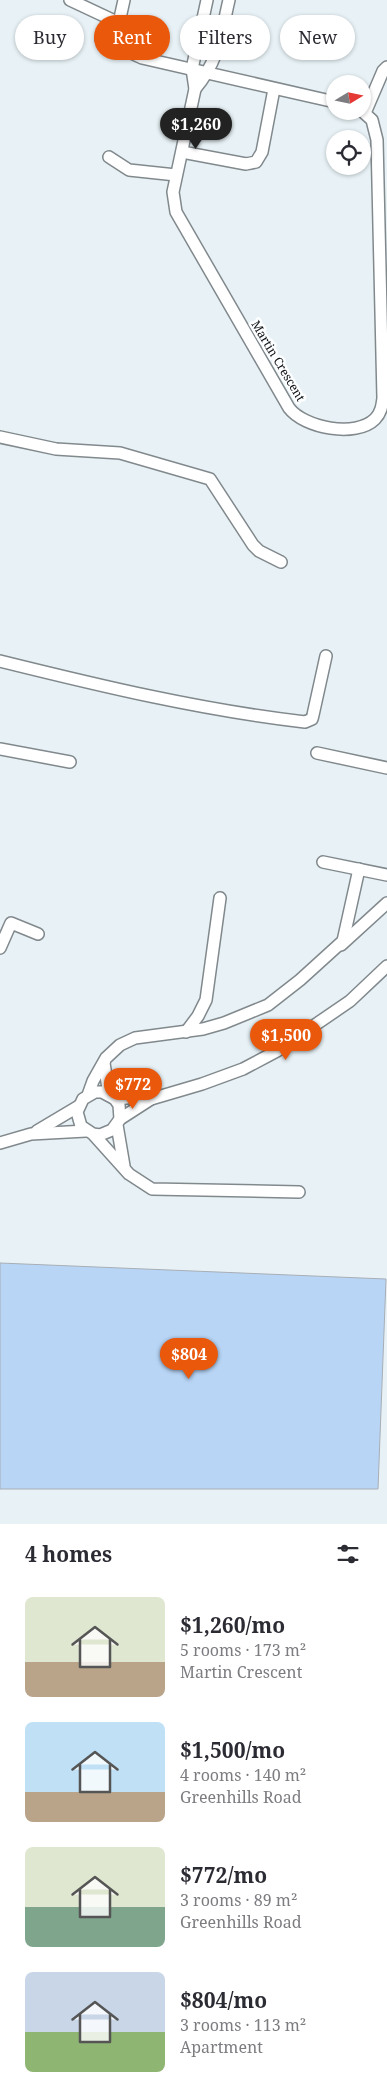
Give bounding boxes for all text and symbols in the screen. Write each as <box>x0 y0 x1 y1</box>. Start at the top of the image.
chip: Buy <box>15 15 84 60</box>
chip: Rent <box>94 15 170 60</box>
chip: Filters <box>180 15 270 60</box>
chip: New <box>280 15 355 60</box>
north arrow <box>326 75 371 120</box>
map controls <box>326 75 371 175</box>
pin: $1,260 <box>155 108 237 150</box>
text: $1,260 <box>171 113 221 135</box>
button: locate <box>326 130 371 175</box>
street label: Martin Crescent <box>248 317 309 404</box>
pin: $1,500 <box>245 1018 327 1061</box>
text: $1,500 <box>261 1024 311 1046</box>
pin: $772 <box>103 1068 163 1110</box>
text: $772 <box>115 1073 151 1095</box>
pin: $804 <box>159 1338 219 1380</box>
text: $804 <box>171 1343 207 1365</box>
text: 4 homes <box>25 1540 112 1568</box>
icon: filters <box>334 1540 362 1568</box>
text: $1,260/mo <box>180 1611 285 1639</box>
icon: home <box>65 1617 125 1677</box>
text: 5 rooms · 173 m² <box>180 1639 306 1661</box>
text: Martin Crescent <box>180 1661 302 1683</box>
text: $1,500/mo <box>180 1736 285 1764</box>
icon: home <box>65 1742 125 1802</box>
text: 4 rooms · 140 m² <box>180 1764 306 1786</box>
text: Greenhills Road <box>180 1786 302 1808</box>
text: $772/mo <box>180 1861 267 1889</box>
icon: home <box>65 1867 125 1927</box>
text: 3 rooms · 89 m² <box>180 1889 297 1911</box>
text: Greenhills Road <box>180 1911 302 1933</box>
text: $804/mo <box>180 1986 267 2014</box>
icon: home <box>65 1992 125 2052</box>
text: 3 rooms · 113 m² <box>180 2014 306 2036</box>
text: Apartment <box>180 2036 263 2058</box>

